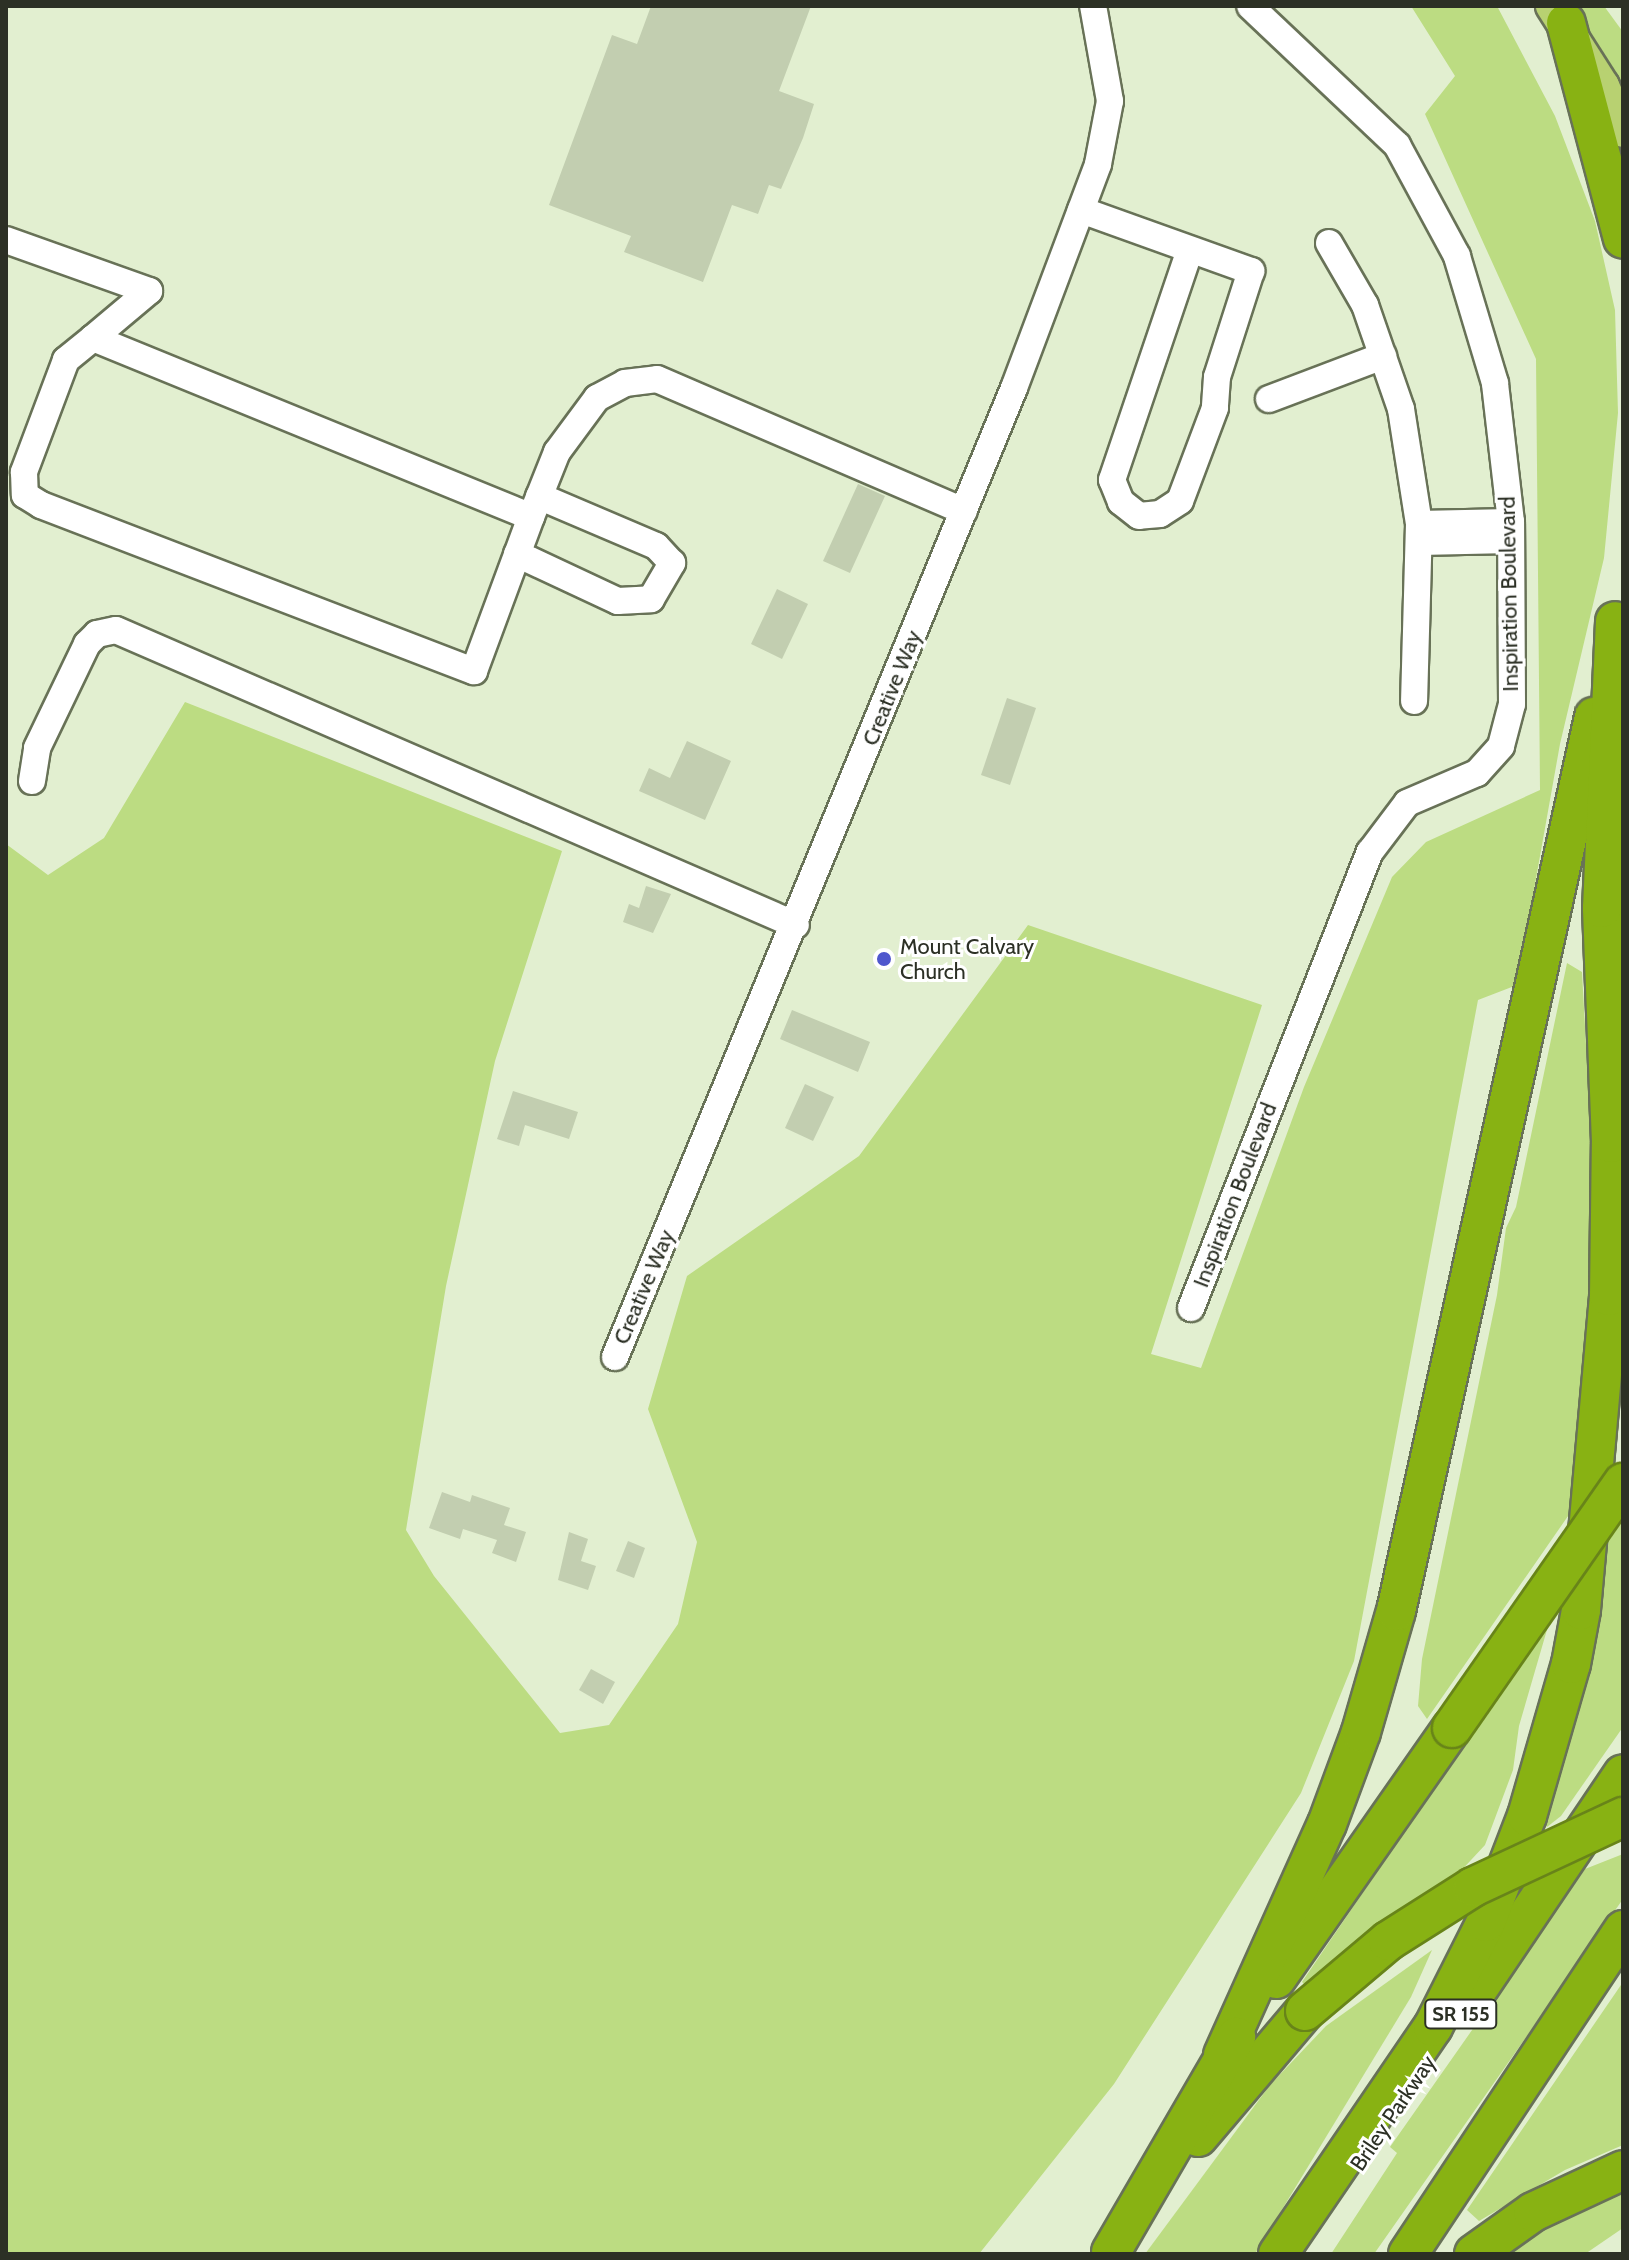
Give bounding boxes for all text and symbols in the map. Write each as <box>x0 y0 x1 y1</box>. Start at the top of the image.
street label: Inspiration Boulevard <box>1494 496 1524 692</box>
street label: Creative Way <box>857 627 927 749</box>
place label: Mount Calvary Church <box>900 933 1034 984</box>
marker: Mount Calvary Church <box>875 950 893 968</box>
street label: Inspiration Boulevard <box>1188 1099 1282 1291</box>
street label: Creative Way <box>608 1226 680 1348</box>
road number: SR 155 <box>1423 1998 1499 2030</box>
street label: Briley Parkway <box>1345 2050 1441 2176</box>

